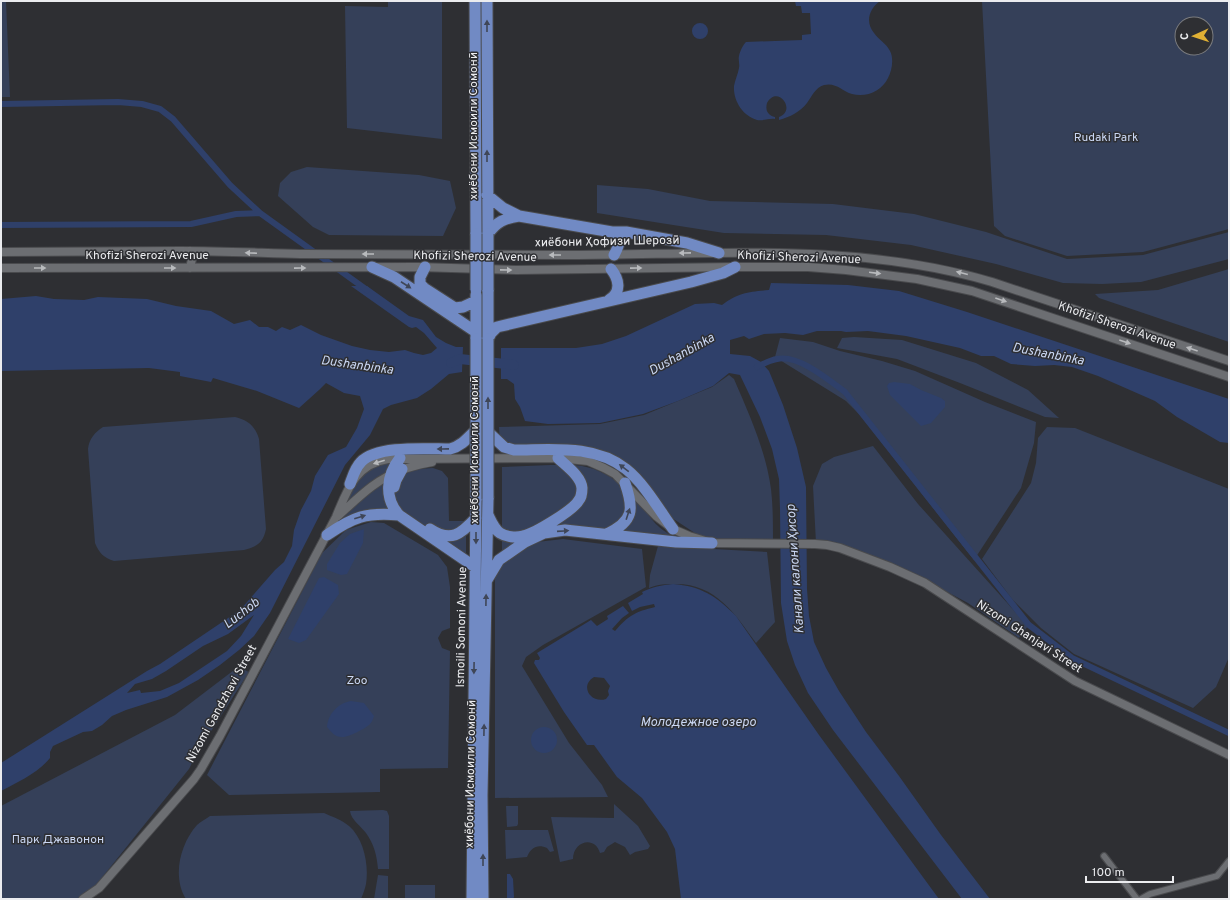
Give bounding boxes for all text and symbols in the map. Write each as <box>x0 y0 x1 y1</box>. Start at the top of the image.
north arrow <box>1174 16 1214 56</box>
one-way arrow <box>484 19 490 32</box>
text: С <box>1178 33 1192 40</box>
street label: хиёбони Исмоили Сомонӣ <box>466 52 482 200</box>
park label: Rudaki Park <box>1074 130 1138 146</box>
one-way arrow <box>484 149 490 162</box>
street label: хиёбони Ҳофизи Шерозӣ <box>534 233 680 251</box>
street label: Khofizi Sherozi Avenue <box>85 248 209 264</box>
street label: Khofizi Sherozi Avenue <box>413 248 537 266</box>
street label: Khofizi Sherozi Avenue <box>737 248 861 268</box>
one-way arrow <box>245 249 257 256</box>
one-way arrow <box>678 250 691 256</box>
one-way arrow <box>361 251 374 257</box>
one-way arrow <box>548 252 561 258</box>
one-way arrow <box>294 264 306 271</box>
one-way arrow <box>34 265 47 271</box>
one-way arrow <box>164 265 177 271</box>
one-way arrow <box>630 265 642 272</box>
one-way arrow <box>500 267 513 273</box>
one-way arrow <box>868 270 881 276</box>
one-way arrow <box>956 270 968 276</box>
one-way arrow <box>401 281 412 289</box>
one-way arrow <box>996 297 1008 303</box>
street label: Khofizi Sherozi Avenue <box>1056 298 1178 354</box>
water label: Dushanbinka <box>646 330 718 380</box>
one-way arrow <box>1119 339 1131 345</box>
water label: Dushanbinka <box>1011 340 1085 370</box>
one-way arrow <box>1186 345 1198 351</box>
water label: Dushanbinka <box>320 353 394 379</box>
street label: хиёбони Исмоили Сомонӣ <box>467 376 483 524</box>
one-way arrow <box>485 396 491 409</box>
one-way arrow <box>436 446 449 452</box>
one-way arrow <box>372 459 384 465</box>
one-way arrow <box>618 464 629 472</box>
water label: Канали калони Ҳисор <box>783 503 808 634</box>
one-way arrow <box>626 507 632 519</box>
one-way arrow <box>355 514 367 520</box>
one-way arrow <box>557 528 570 534</box>
one-way arrow <box>473 532 479 545</box>
street label: Ismoili Somoni Avenue <box>453 567 471 687</box>
water label: Luchob <box>221 594 264 633</box>
one-way arrow <box>483 594 490 606</box>
street label: Nizomi Ghanjavi Street <box>973 597 1085 677</box>
street label: Nizomi Gandzhavi Street <box>183 642 261 766</box>
one-way arrow <box>471 662 477 675</box>
park label: Zoo <box>346 673 368 689</box>
street label: хиёбони Исмоили Сомонӣ <box>462 700 480 848</box>
water label: Молодежное озеро <box>640 715 756 731</box>
one-way arrow <box>481 723 487 736</box>
park label: Парк Джавонон <box>12 832 104 848</box>
one-way arrow <box>480 853 486 866</box>
scale bar <box>1086 858 1173 884</box>
text: 100 m <box>1092 865 1125 881</box>

